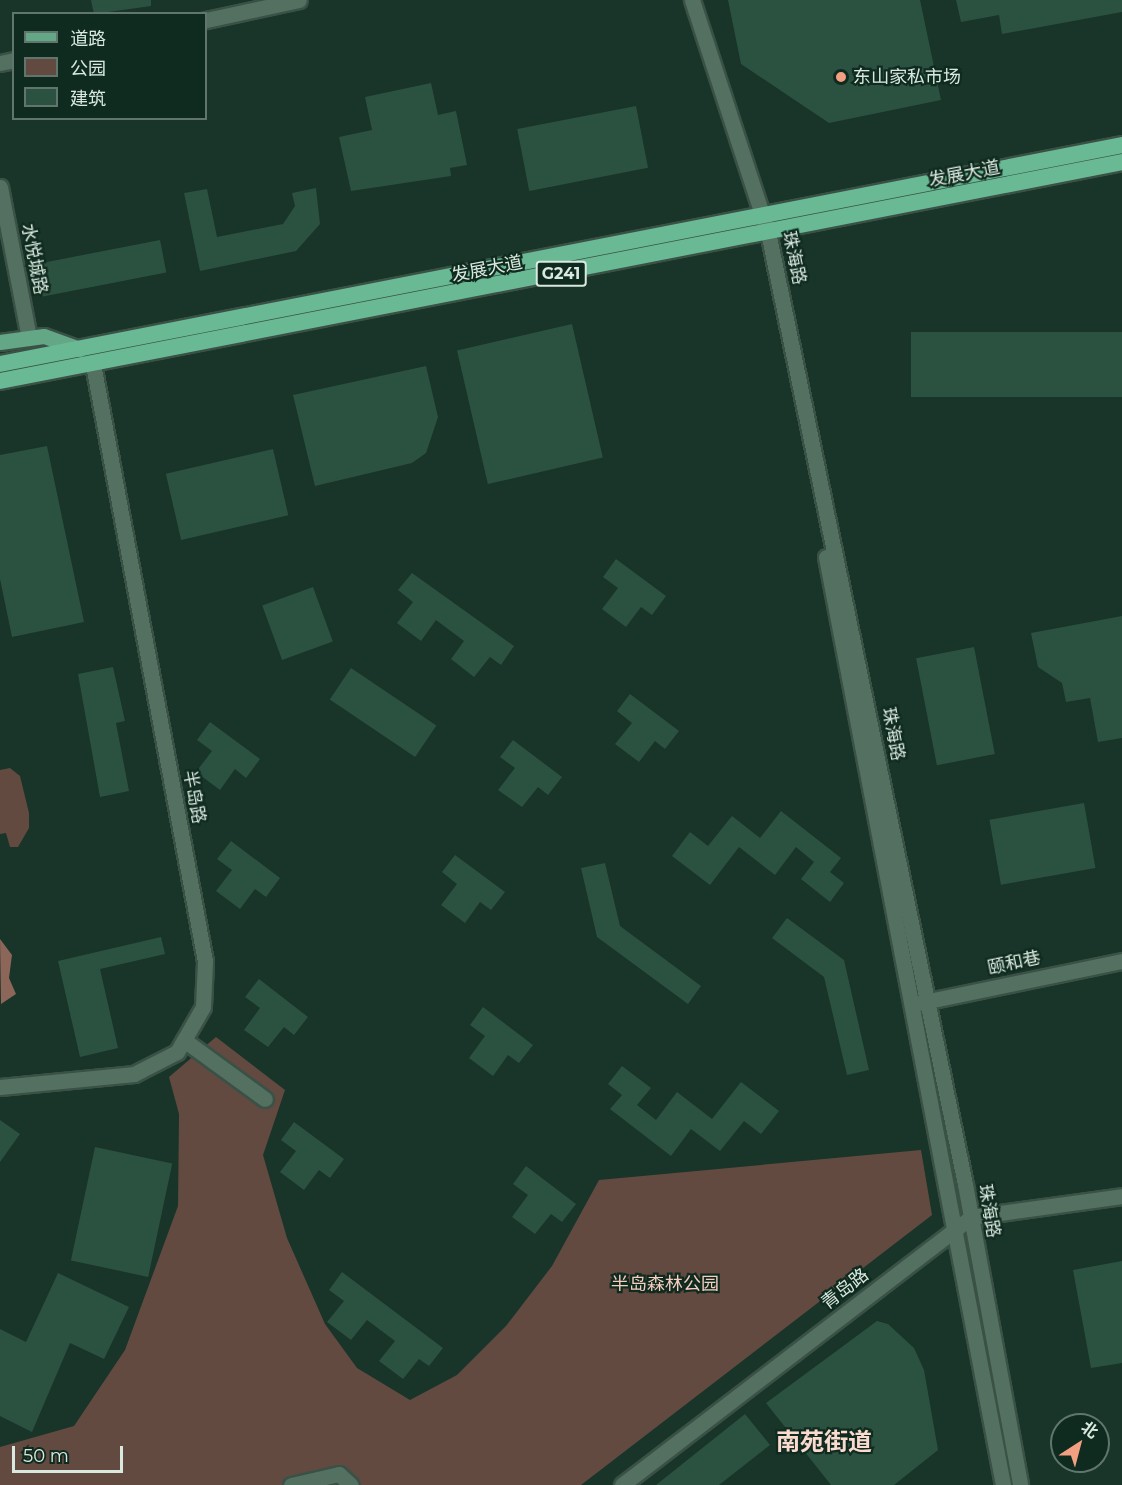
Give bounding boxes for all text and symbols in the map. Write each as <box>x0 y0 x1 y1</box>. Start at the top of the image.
legend <box>12 12 207 120</box>
text: 道路 <box>70 28 106 50</box>
text: 公园 <box>70 58 106 80</box>
place label: 东山家私市场 <box>853 66 961 88</box>
marker: 东山家私市场 <box>834 70 848 84</box>
text: 建筑 <box>70 88 106 110</box>
street label: 发展大道 <box>927 157 1001 191</box>
street label: 水悦城路 <box>17 222 51 296</box>
street label: 珠海路 <box>778 229 810 287</box>
street label: 发展大道 <box>450 252 524 286</box>
road number: G241 <box>536 261 586 287</box>
street label: 珠海路 <box>877 705 909 763</box>
street label: 半岛路 <box>178 768 210 826</box>
street label: 颐和巷 <box>985 947 1043 979</box>
street label: 珠海路 <box>974 1183 1004 1239</box>
street label: 青岛路 <box>817 1264 873 1314</box>
park label: 半岛森林公园 <box>611 1273 719 1295</box>
north arrow <box>1050 1413 1110 1473</box>
text: 北 <box>1078 1417 1102 1442</box>
district label: 南苑街道 <box>776 1428 872 1456</box>
scale bar <box>15 1434 126 1472</box>
text: 50 m <box>23 1445 69 1467</box>

